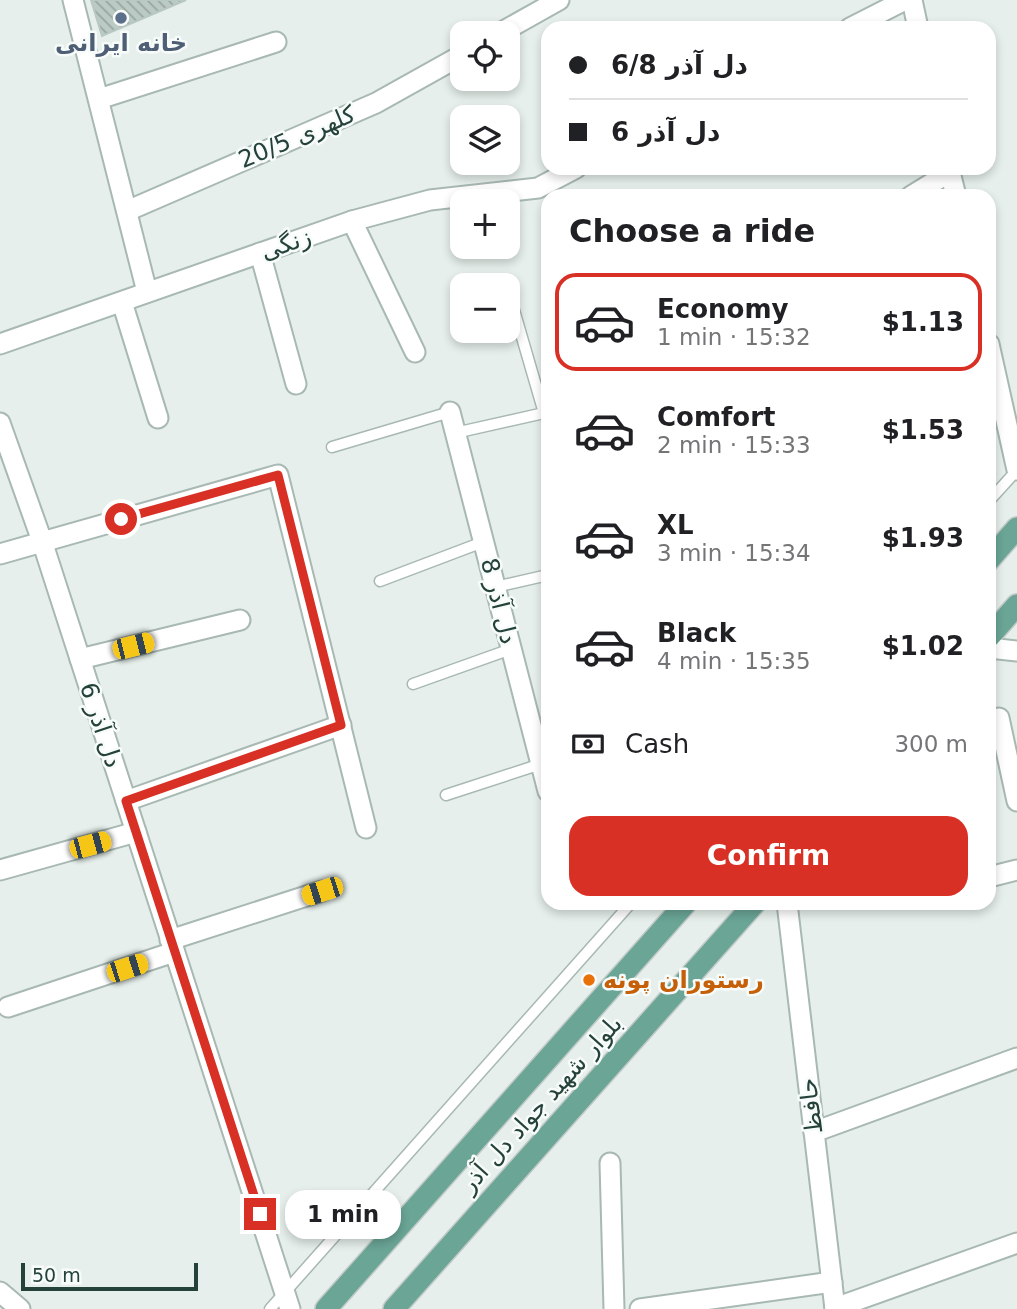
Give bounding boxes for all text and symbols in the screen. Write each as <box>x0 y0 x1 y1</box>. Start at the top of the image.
marker: خانه ایرانی <box>113 10 129 26</box>
map controls <box>450 21 520 343</box>
button: locate <box>450 21 520 91</box>
place label: خانه ایرانی <box>55 29 187 57</box>
text: دل آذر 6/8 <box>611 50 748 80</box>
street label: کلهری 20/5 <box>234 100 360 174</box>
button: layers <box>450 105 520 175</box>
text: دل آذر 6 <box>611 117 720 147</box>
button: + <box>450 189 520 259</box>
text: Choose a ride <box>569 212 815 250</box>
street label: زنگی <box>257 222 315 266</box>
button: − <box>450 273 520 343</box>
icon: car <box>573 291 636 354</box>
text: Economy <box>657 294 788 324</box>
text: $1.13 <box>882 307 964 337</box>
text: 1 min · 15:32 <box>657 324 811 350</box>
icon: car <box>573 399 636 462</box>
text: Comfort <box>657 402 775 432</box>
text: $1.53 <box>882 415 964 445</box>
text: 2 min · 15:33 <box>657 432 811 458</box>
route start <box>105 503 137 535</box>
icon: car <box>573 507 636 570</box>
text: XL <box>657 510 694 540</box>
text: $1.93 <box>882 523 964 553</box>
text: 3 min · 15:34 <box>657 540 811 566</box>
street label: دل آذر 8 <box>475 555 524 647</box>
icon: car <box>573 615 636 678</box>
text: Black <box>657 618 736 648</box>
car <box>111 631 156 661</box>
text: $1.02 <box>882 631 964 661</box>
text: 4 min · 15:35 <box>657 648 811 674</box>
street label: دل آذر 6 <box>74 679 129 771</box>
icon: cash <box>569 725 607 763</box>
text: Cash <box>625 729 689 759</box>
text: 300 m <box>894 731 968 757</box>
button: Confirm <box>569 816 968 896</box>
car <box>67 829 114 861</box>
car <box>299 875 346 907</box>
car <box>104 952 151 984</box>
place label: رستوران پونه <box>603 966 764 994</box>
marker: رستوران پونه <box>581 972 597 988</box>
street label: بلوار شهید جواد دل آذر <box>453 1009 628 1199</box>
street label: حافظ <box>794 1076 828 1136</box>
callout: 1 min <box>284 1190 400 1238</box>
route end <box>244 1198 276 1230</box>
text: 1 min <box>307 1201 379 1227</box>
scale bar <box>21 1260 198 1292</box>
text: 50 m <box>32 1264 81 1286</box>

